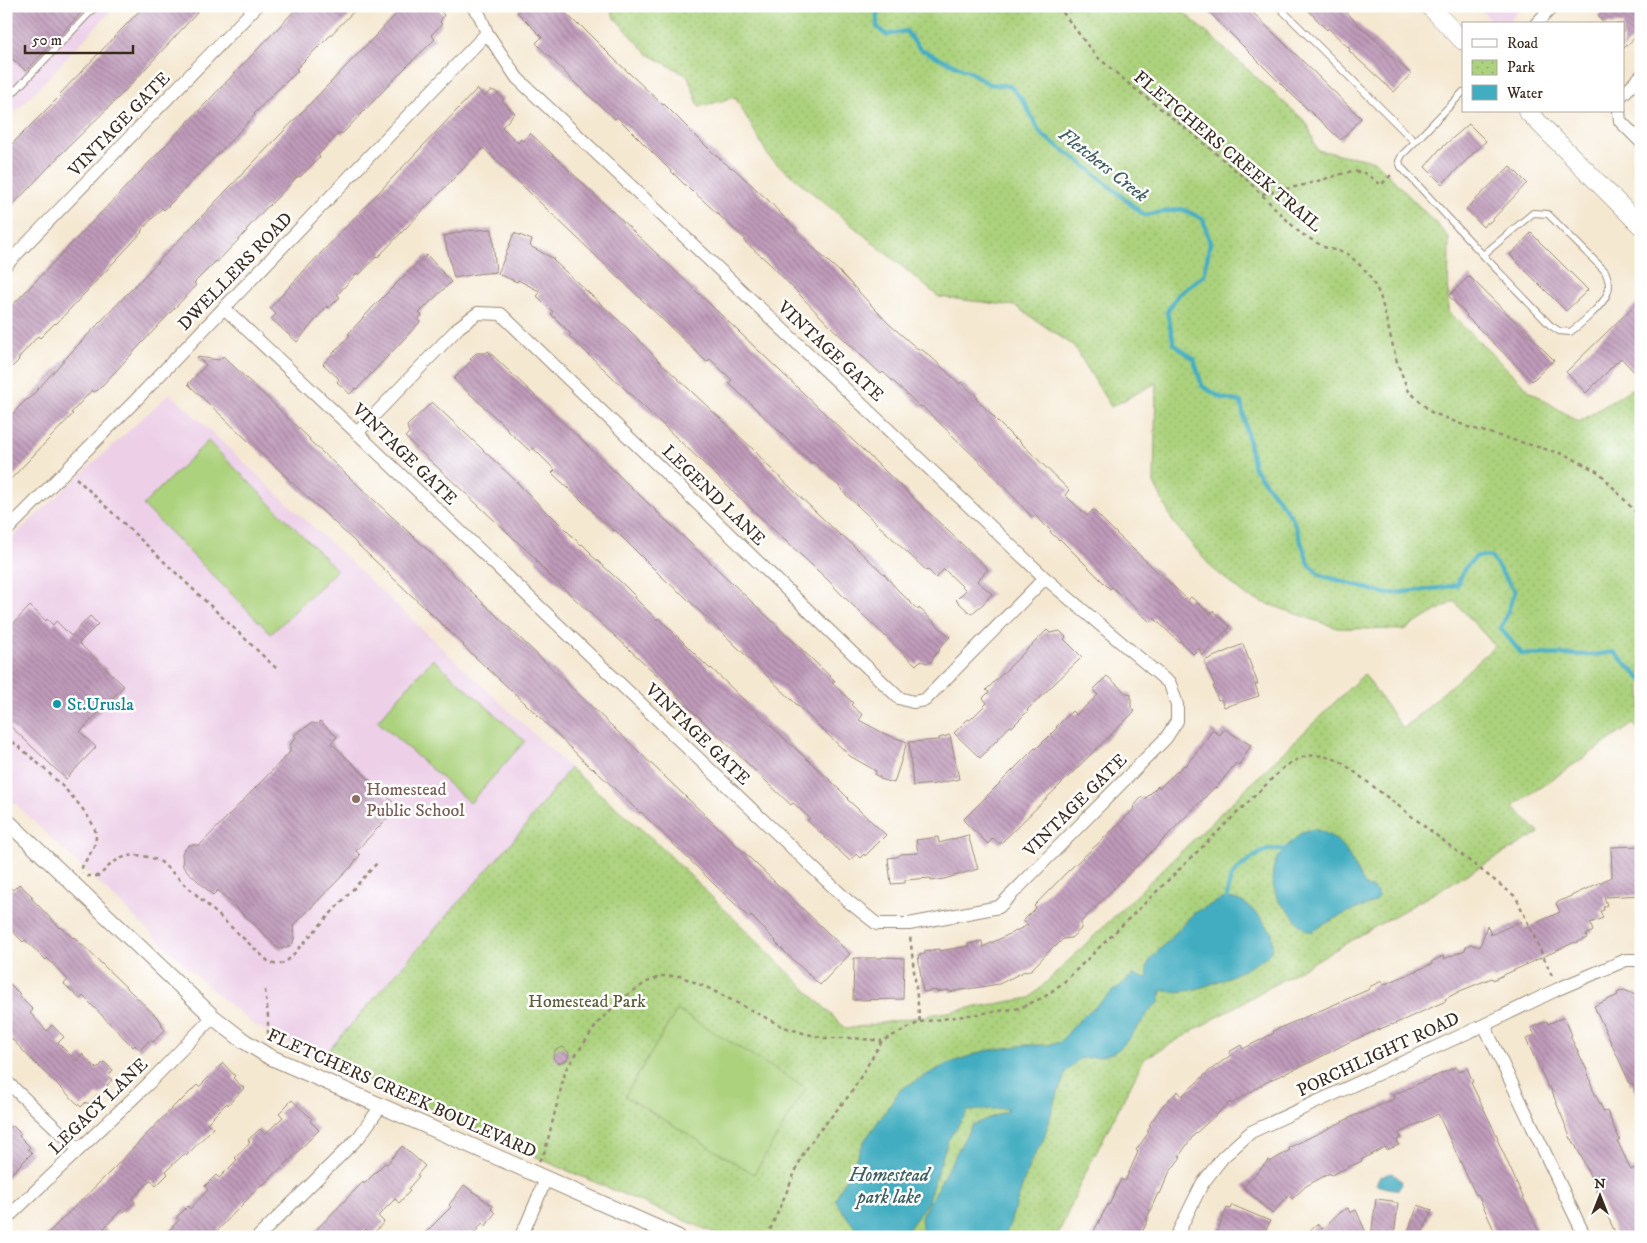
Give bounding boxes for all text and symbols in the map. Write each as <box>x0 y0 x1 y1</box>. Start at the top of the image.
scale bar <box>25 22 132 54</box>
legend <box>1462 22 1624 112</box>
text: 50 m <box>32 31 62 50</box>
text: Road <box>1507 34 1539 53</box>
text: Park <box>1507 58 1536 77</box>
street label: FLETCHERS CREEK TRAIL <box>1129 67 1326 237</box>
street label: VINTAGE GATE <box>63 68 175 182</box>
text: Water <box>1506 84 1543 103</box>
water label: Fletchers Creek <box>1054 123 1152 207</box>
street label: DWELLERS ROAD <box>174 208 298 335</box>
street label: VINTAGE GATE <box>772 296 888 407</box>
street label: VINTAGE GATE <box>347 398 461 510</box>
street label: LEGEND LANE <box>657 441 770 551</box>
street label: VINTAGE GATE <box>640 678 754 790</box>
place label: St.Urusla <box>67 694 134 716</box>
marker: St.Urusla <box>51 698 63 710</box>
street label: VINTAGE GATE <box>1019 749 1132 863</box>
place label: Homestead Public School <box>366 779 465 822</box>
marker: Homestead Public School <box>350 793 362 805</box>
park label: Homestead Park <box>528 991 646 1013</box>
street label: PORCHLIGHT ROAD <box>1294 1008 1463 1102</box>
street label: FLETCHERS CREEK BOULEVARD <box>263 1024 540 1163</box>
street label: LEGACY LANE <box>45 1054 153 1159</box>
water label: Homestead park lake <box>848 1164 932 1210</box>
north arrow <box>1574 1170 1624 1220</box>
text: N <box>1594 1175 1606 1193</box>

